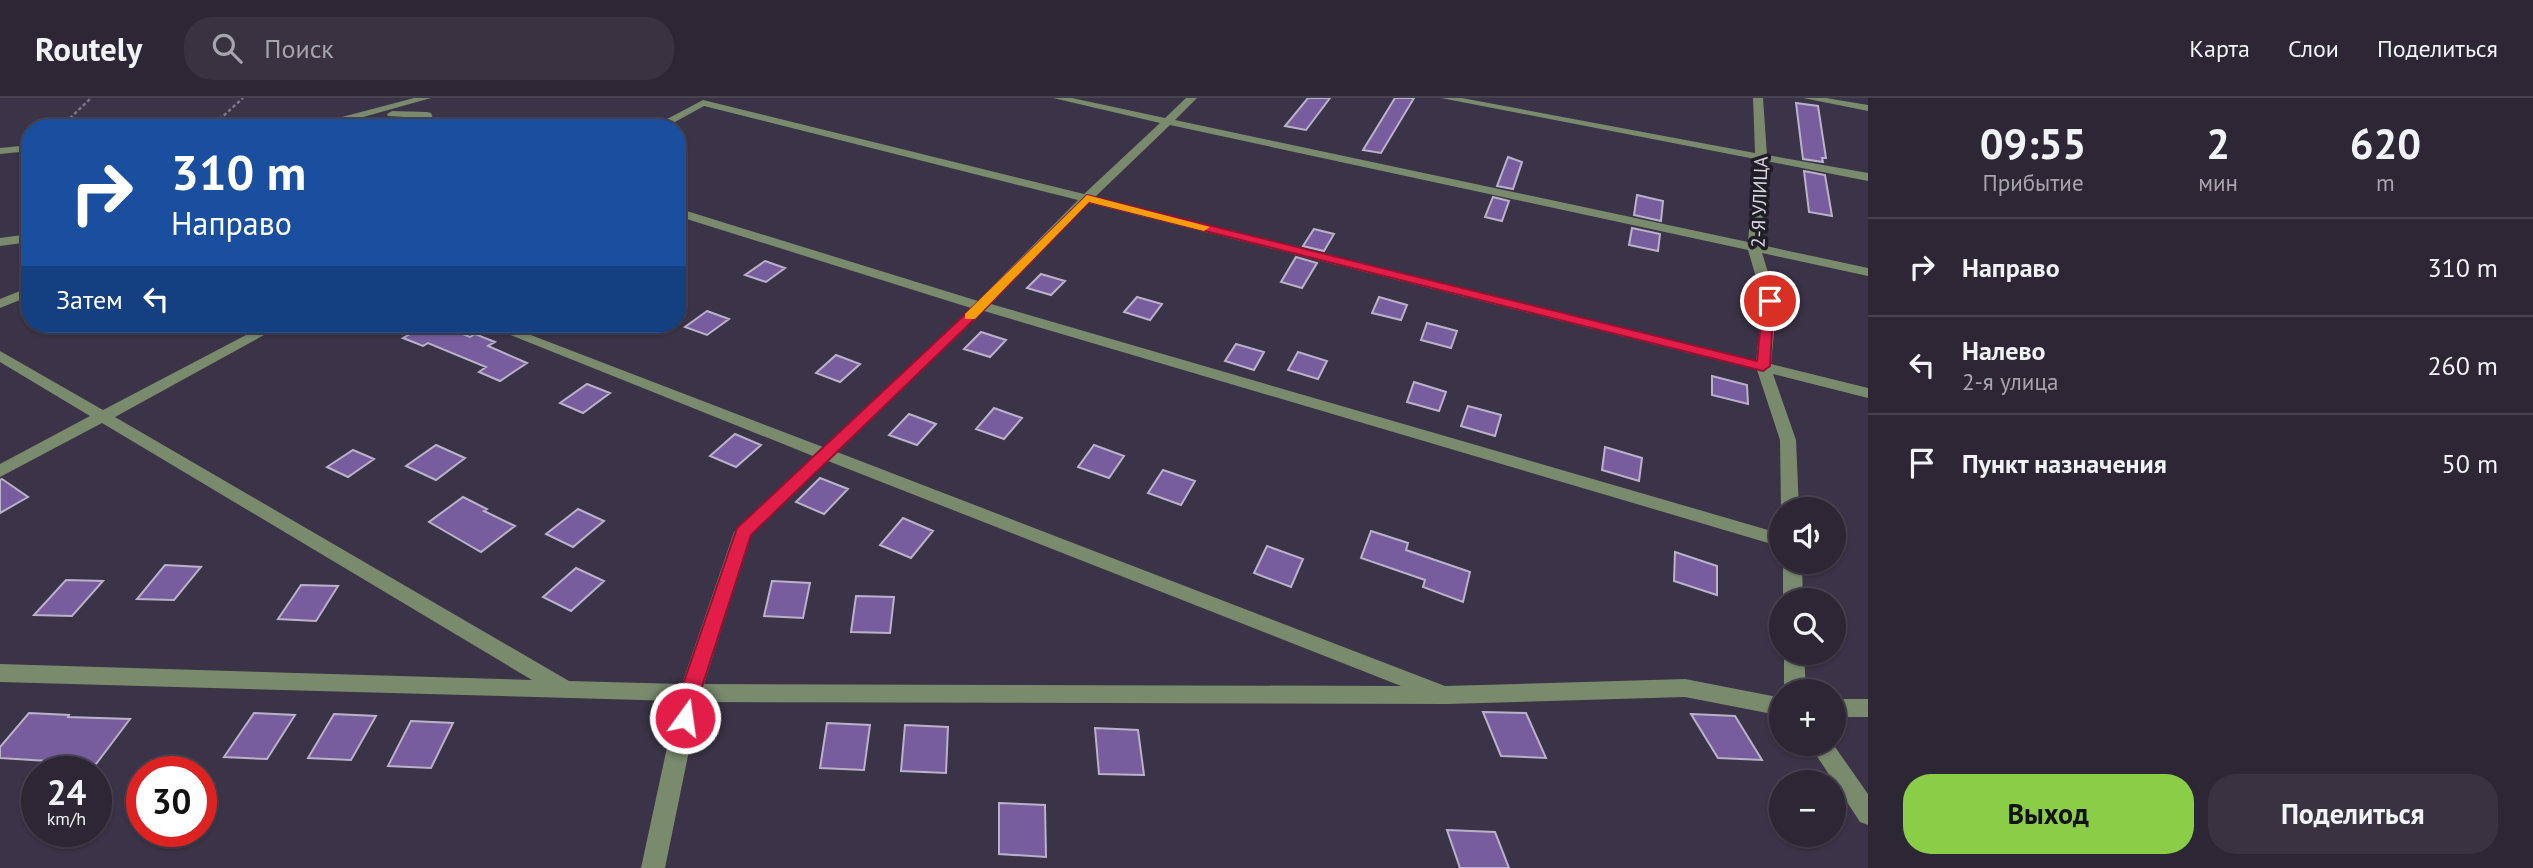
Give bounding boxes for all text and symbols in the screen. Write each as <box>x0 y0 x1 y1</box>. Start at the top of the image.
search box <box>184 17 674 80</box>
text: Routely <box>35 27 142 70</box>
icon: search <box>208 29 246 67</box>
text: Поиск <box>264 32 334 65</box>
text: Карта <box>2189 33 2250 64</box>
text: Слои <box>2288 33 2339 64</box>
text: Поделиться <box>2377 33 2498 64</box>
text: 09:55 <box>1980 116 2086 171</box>
text: 2 <box>2206 116 2230 171</box>
text: 620 <box>2350 116 2421 171</box>
text: 310 m <box>171 140 306 204</box>
icon: right <box>56 147 147 238</box>
street label: 2-Я УЛИЦА <box>1745 156 1773 248</box>
text: Прибытие <box>1983 168 2084 197</box>
text: мин <box>2198 168 2238 197</box>
text: m <box>2376 168 2395 197</box>
text: Направо <box>171 202 292 244</box>
icon: right <box>1903 248 1941 286</box>
text: Направо <box>1962 251 2060 284</box>
text: 310 m <box>2427 251 2498 284</box>
pin <box>1740 271 1800 331</box>
icon: left <box>137 280 175 318</box>
icon: arrive <box>1751 282 1789 320</box>
text: Затем <box>56 283 123 316</box>
text: Налево <box>1962 334 2046 367</box>
icon: left <box>1903 346 1941 384</box>
text: 260 m <box>2427 349 2498 382</box>
text: 2-я улица <box>1962 367 2058 396</box>
icon: arrive <box>1903 444 1941 482</box>
text: Пункт назначения <box>1962 447 2167 480</box>
text: 50 m <box>2442 447 2498 480</box>
map controls <box>1769 497 1846 847</box>
button: sound <box>1769 497 1846 574</box>
button: search <box>1769 588 1846 665</box>
button: + <box>1769 679 1846 756</box>
position arrow <box>648 681 722 755</box>
speed limit sign: 30 <box>126 756 217 847</box>
text: 24 <box>47 769 86 815</box>
button: − <box>1769 770 1846 847</box>
button: Выход <box>1903 774 2194 854</box>
button: Поделиться <box>2208 774 2498 854</box>
text: km/h <box>47 807 86 830</box>

